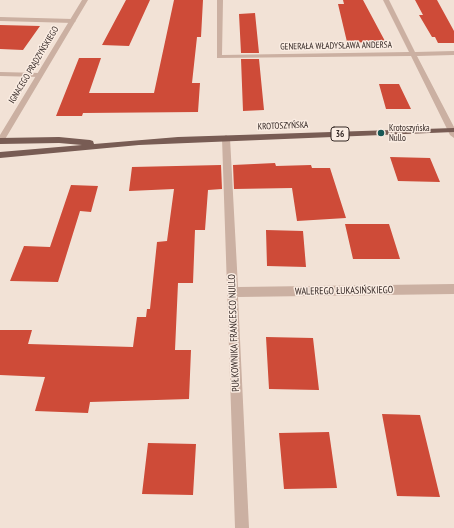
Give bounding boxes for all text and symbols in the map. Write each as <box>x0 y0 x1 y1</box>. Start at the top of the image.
street label: IGNACEGO PRĄDZYŃSKIEGO <box>7 25 61 105</box>
street label: GENERAŁA WŁADYSŁAWA ANDERSA <box>280 40 392 52</box>
street label: KROTOSZYŃSKA <box>258 120 308 132</box>
place label: Krotoszyńska Nullo <box>389 123 430 144</box>
road number: 36 <box>331 127 349 141</box>
marker: Krotoszyńska Nullo <box>376 128 386 138</box>
street label: PUŁKOWNIKA FRANCESCO NULLO <box>226 274 242 392</box>
street label: WALEREGO ŁUKASIŃSKIEGO <box>295 284 393 298</box>

